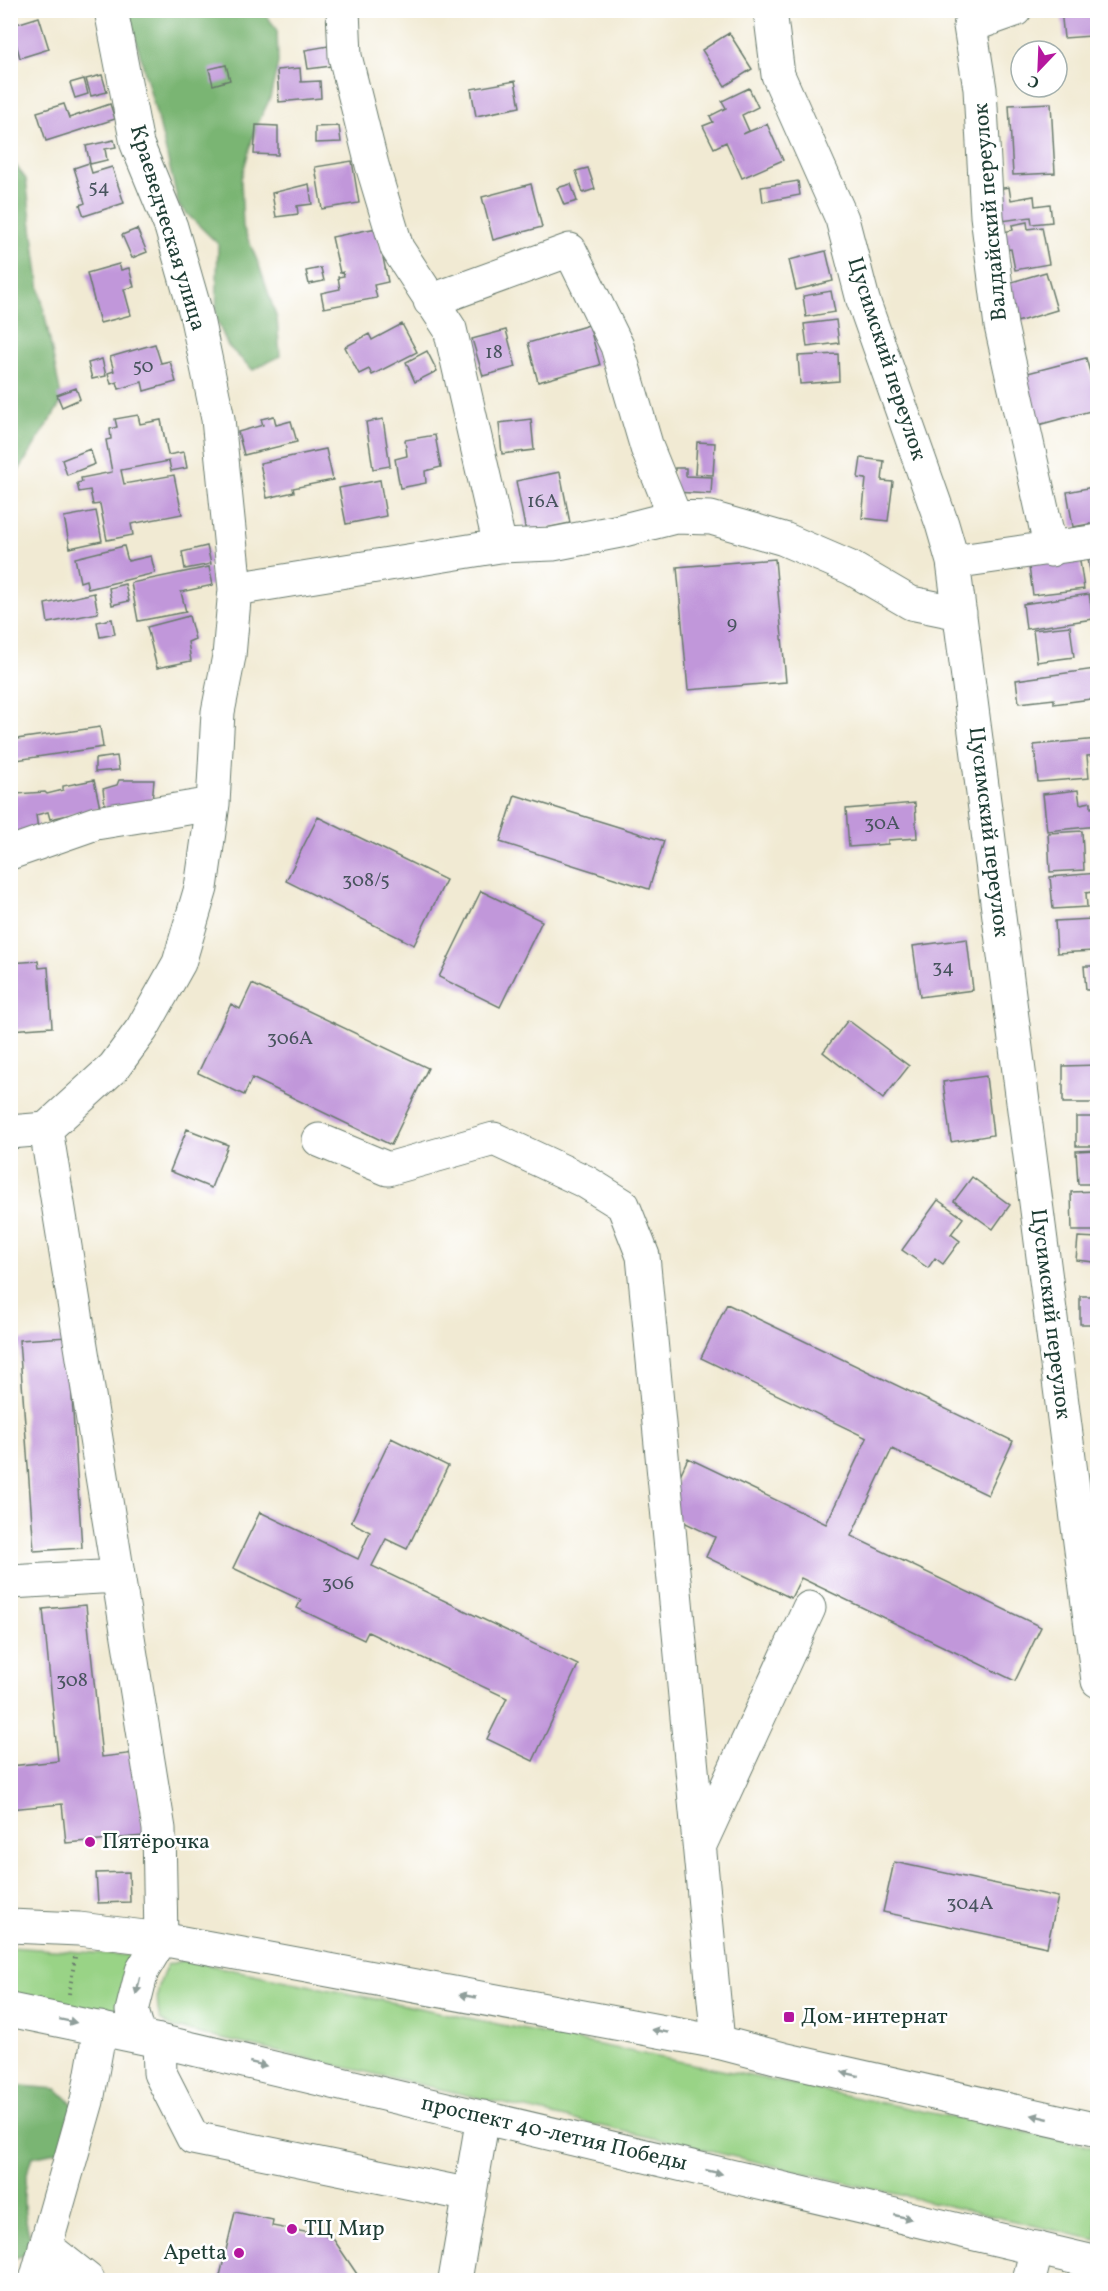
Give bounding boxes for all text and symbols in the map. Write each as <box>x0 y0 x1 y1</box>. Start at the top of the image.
north arrow <box>1009 39 1069 99</box>
text: С <box>1025 69 1043 93</box>
street label: Валдайский переулок <box>966 101 1016 322</box>
street label: Краеведческая улица <box>121 121 213 335</box>
house number: 54 <box>88 174 110 202</box>
street label: Цусимский переулок <box>838 253 934 465</box>
house number: 18 <box>485 339 503 367</box>
house number: 50 <box>132 353 154 381</box>
house number: 16А <box>527 488 559 516</box>
house number: 9 <box>727 610 737 638</box>
street label: Цусимский переулок <box>960 725 1016 939</box>
house number: 30А <box>864 810 900 838</box>
house number: 308/5 <box>342 867 390 895</box>
house number: 34 <box>932 954 954 982</box>
house number: 306А <box>267 1025 313 1053</box>
street label: Цусимский переулок <box>1022 1207 1078 1421</box>
house number: 306 <box>322 1570 354 1598</box>
house number: 308 <box>56 1667 88 1695</box>
place label: Пятёрочка <box>102 1827 210 1858</box>
marker: Пятёрочка <box>83 1835 97 1849</box>
house number: 304А <box>946 1890 994 1918</box>
one-way arrow <box>133 1977 143 1995</box>
one-way arrow <box>459 1991 478 2000</box>
place label: Дом-интернат <box>801 2002 948 2033</box>
marker: Дом-интернат <box>782 2010 796 2024</box>
one-way arrow <box>59 2017 78 2026</box>
one-way arrow <box>650 2026 669 2035</box>
one-way arrow <box>249 2060 267 2070</box>
one-way arrow <box>840 2069 859 2078</box>
street label: проспект 40-летия Победы <box>418 2088 690 2180</box>
one-way arrow <box>1031 2112 1050 2121</box>
one-way arrow <box>704 2167 723 2177</box>
one-way arrow <box>894 2212 913 2222</box>
place label: ТЦ Мир <box>304 2214 385 2245</box>
marker: ТЦ Мир <box>285 2222 299 2236</box>
place label: Apetta <box>163 2238 227 2269</box>
marker: Apetta <box>232 2246 246 2260</box>

